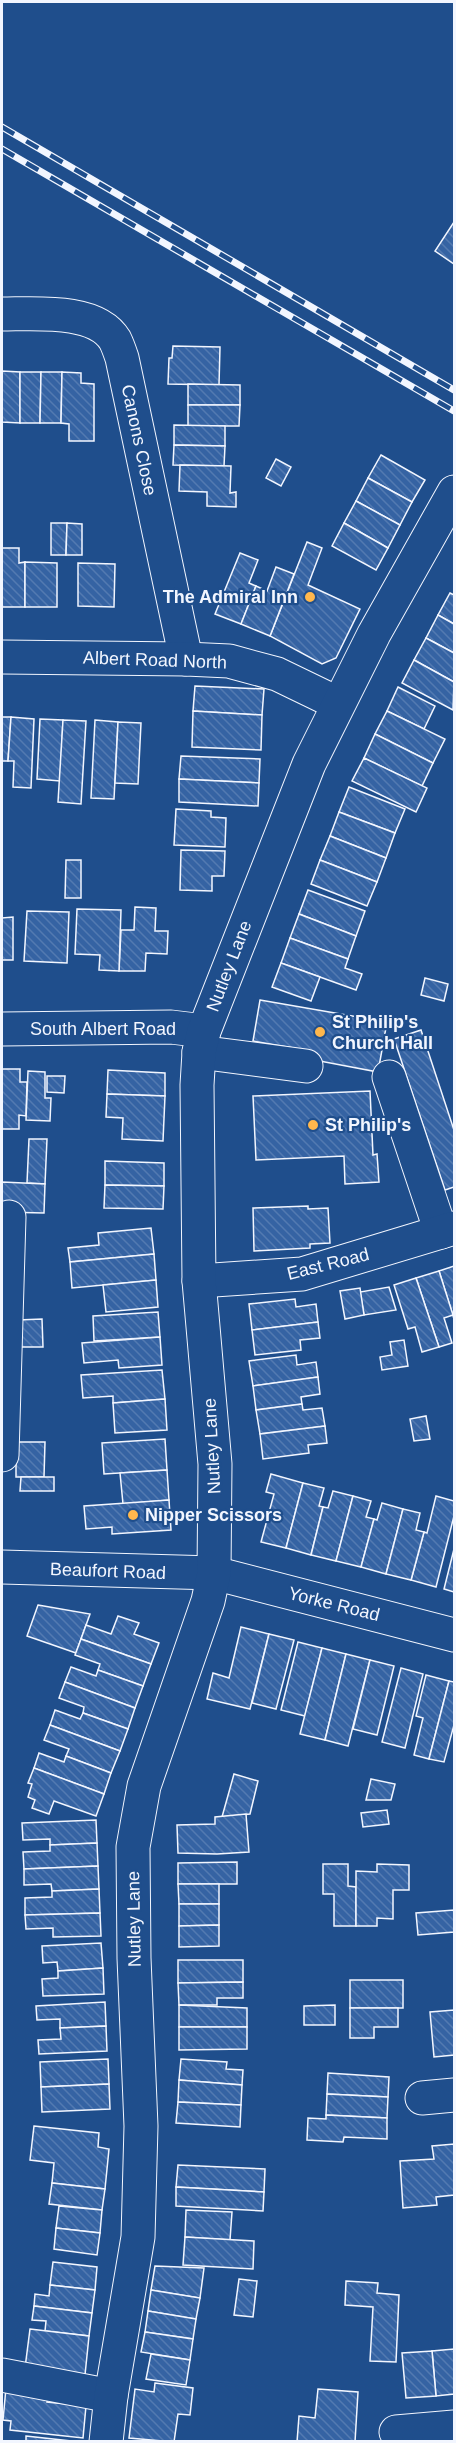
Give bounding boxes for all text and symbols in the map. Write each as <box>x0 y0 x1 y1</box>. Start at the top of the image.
street label: Canons Close <box>117 383 161 497</box>
place label: The Admiral Inn <box>163 587 298 607</box>
marker: The Admiral Inn <box>303 590 317 604</box>
street label: Albert Road North <box>83 647 227 673</box>
street label: Nutley Lane <box>202 918 256 1014</box>
place label: St Philip's Church Hall <box>332 1012 433 1053</box>
street label: South Albert Road <box>30 1019 176 1039</box>
marker: St Philip's Church Hall <box>313 1025 327 1039</box>
place label: St Philip's <box>325 1115 411 1135</box>
marker: St Philip's <box>306 1118 320 1132</box>
street label: East Road <box>285 1244 371 1284</box>
street label: Nutley Lane <box>199 1398 225 1494</box>
place label: Nipper Scissors <box>145 1505 282 1525</box>
marker: Nipper Scissors <box>126 1508 140 1522</box>
street label: Beaufort Road <box>50 1559 166 1583</box>
street label: Yorke Road <box>286 1583 382 1625</box>
street label: Nutley Lane <box>123 1871 145 1967</box>

